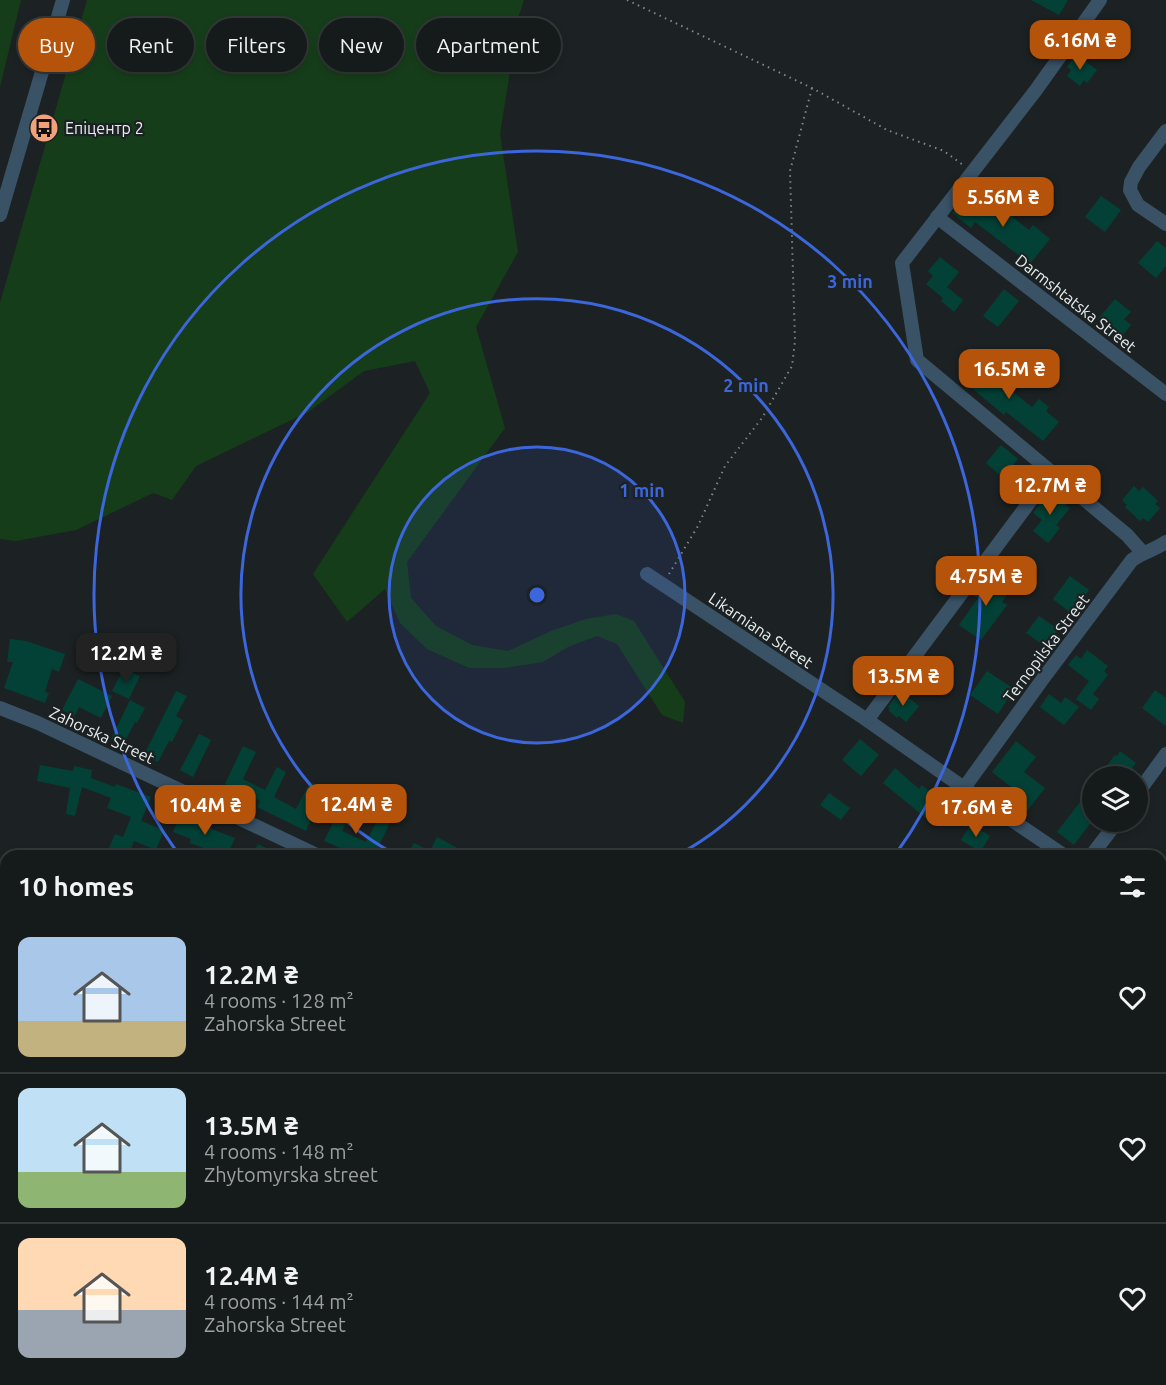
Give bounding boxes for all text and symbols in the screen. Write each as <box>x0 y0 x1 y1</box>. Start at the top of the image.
chip: Buy <box>18 18 95 72</box>
chip: Rent <box>107 18 194 72</box>
chip: Filters <box>206 18 307 72</box>
chip: New <box>319 18 404 72</box>
chip: Apartment <box>416 18 561 72</box>
pin: 6.16M ₴ <box>1025 20 1135 71</box>
text: 6.16M ₴ <box>1044 28 1116 51</box>
bus stop icon: Епіцентр 2 <box>28 112 60 144</box>
place label: Епіцентр 2 <box>65 119 144 137</box>
pin: 5.56M ₴ <box>948 177 1058 228</box>
text: 5.56M ₴ <box>967 185 1039 208</box>
street label: Darmshtatska Street <box>1012 250 1140 356</box>
text: 3 min <box>827 271 873 291</box>
pin: 16.5M ₴ <box>954 349 1064 400</box>
text: 16.5M ₴ <box>973 357 1045 380</box>
text: 2 min <box>723 375 769 395</box>
pin: 12.7M ₴ <box>995 465 1105 516</box>
text: 12.7M ₴ <box>1014 473 1086 496</box>
text: 1 min <box>619 480 665 500</box>
pin: 4.75M ₴ <box>931 556 1041 607</box>
text: 4.75M ₴ <box>950 564 1022 587</box>
centre of rings <box>527 585 547 605</box>
street label: Likarniana Street <box>706 589 817 672</box>
street label: Ternopilska Street <box>1000 590 1093 706</box>
pin: 12.2M ₴ <box>71 633 181 684</box>
text: 12.2M ₴ <box>90 641 162 664</box>
pin: 13.5M ₴ <box>848 656 958 707</box>
text: 13.5M ₴ <box>867 664 939 687</box>
street label: Zahorska Street <box>47 703 158 767</box>
map controls <box>1082 766 1148 832</box>
button: layers <box>1082 766 1148 832</box>
pin: 12.4M ₴ <box>301 784 411 835</box>
pin: 10.4M ₴ <box>150 785 260 836</box>
pin: 17.6M ₴ <box>921 787 1031 838</box>
text: 12.4M ₴ <box>320 792 392 815</box>
text: 10.4M ₴ <box>169 793 241 816</box>
text: 17.6M ₴ <box>940 795 1012 818</box>
icon: filters <box>1116 870 1149 903</box>
text: 10 homes <box>18 872 134 901</box>
text: 12.2M ₴ <box>204 960 298 989</box>
icon: home <box>66 961 138 1033</box>
icon: heart <box>1116 981 1149 1014</box>
text: 4 rooms · 128 m² <box>204 989 354 1012</box>
text: Zahorska Street <box>204 1012 346 1035</box>
text: 13.5M ₴ <box>204 1111 298 1140</box>
icon: home <box>66 1112 138 1184</box>
icon: heart <box>1116 1132 1149 1165</box>
text: 4 rooms · 148 m² <box>204 1140 354 1163</box>
text: Zhytomyrska street <box>204 1163 378 1186</box>
text: 12.4M ₴ <box>204 1261 298 1290</box>
icon: home <box>66 1262 138 1334</box>
icon: heart <box>1116 1282 1149 1315</box>
text: 4 rooms · 144 m² <box>204 1290 354 1313</box>
text: Zahorska Street <box>204 1313 346 1336</box>

